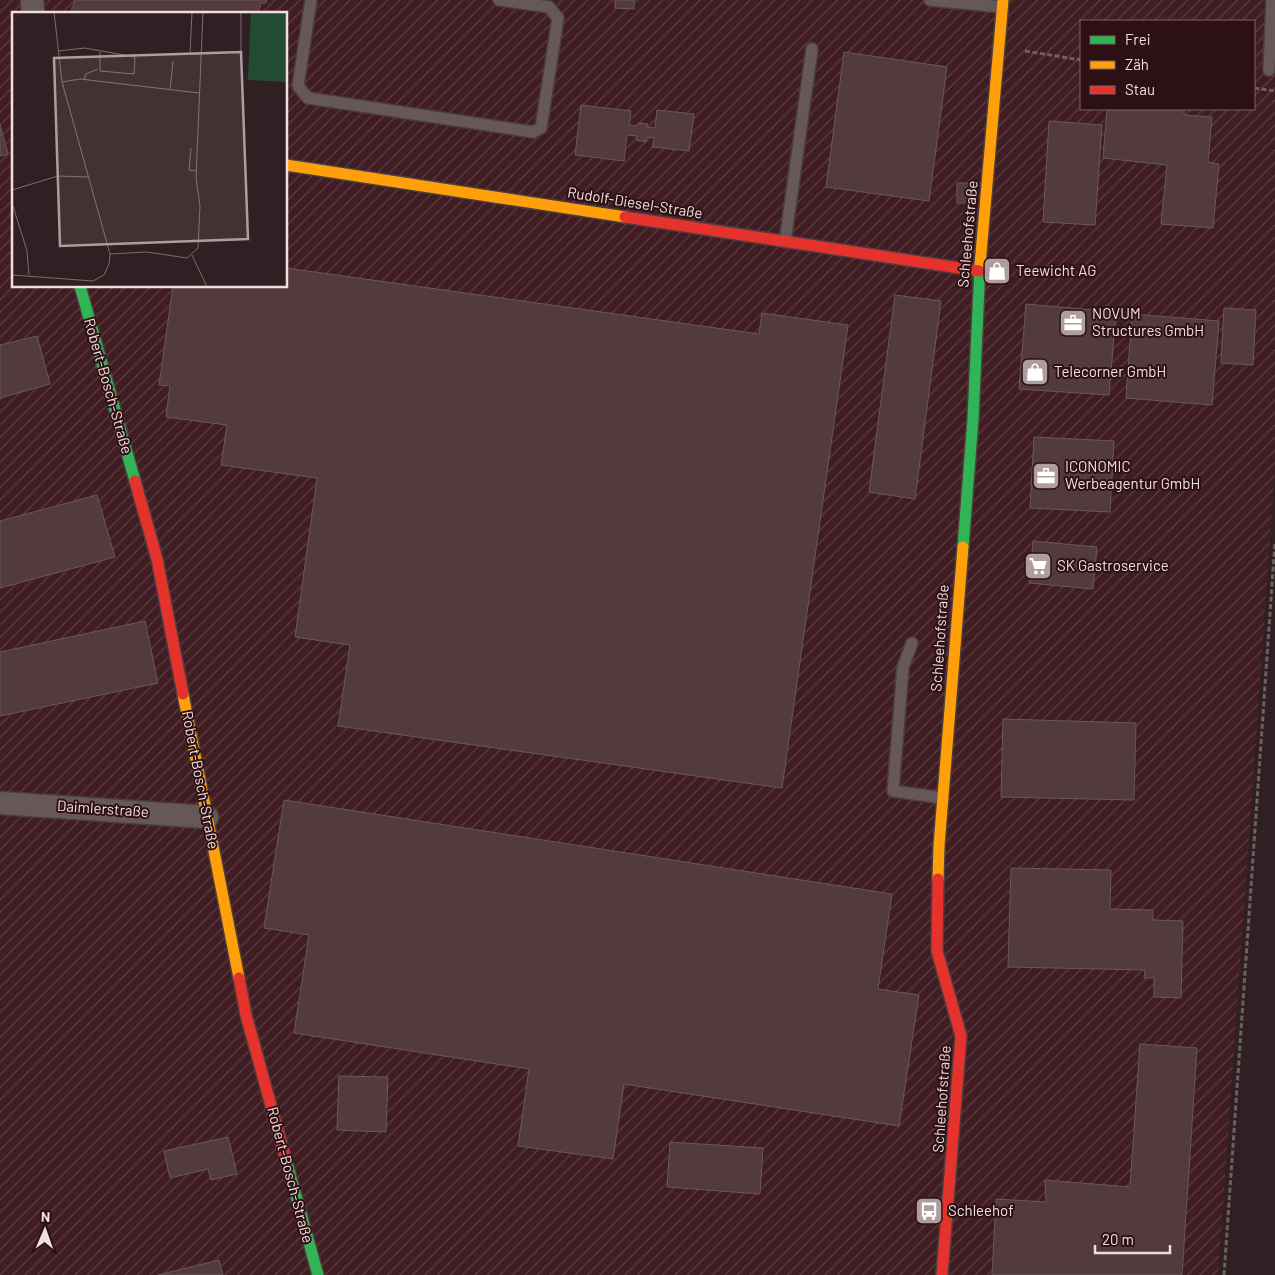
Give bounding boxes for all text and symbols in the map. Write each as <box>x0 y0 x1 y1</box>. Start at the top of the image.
inset map <box>12 12 288 288</box>
legend <box>1080 20 1255 110</box>
text: Frei <box>1125 30 1151 48</box>
text: Zäh <box>1125 55 1149 73</box>
text: Stau <box>1125 80 1155 98</box>
street label: Schleehofstraße <box>953 180 981 288</box>
street label: Rudolf-Diesel-Straße <box>566 182 704 222</box>
shop icon: Teewicht AG <box>982 256 1012 286</box>
place label: Teewicht AG <box>1016 261 1096 279</box>
place label: NOVUM Structures GmbH <box>1092 304 1204 339</box>
office icon: NOVUM Structures GmbH <box>1058 308 1088 338</box>
street label: Robert-Bosch-Straße <box>81 316 137 456</box>
shop icon: Telecorner GmbH <box>1020 357 1050 387</box>
place label: Telecorner GmbH <box>1054 362 1166 380</box>
place label: ICONOMIC Werbeagentur GmbH <box>1065 457 1200 492</box>
office icon: ICONOMIC Werbeagentur GmbH <box>1031 461 1061 491</box>
supermarket icon: SK Gastroservice <box>1023 551 1053 581</box>
place label: SK Gastroservice <box>1057 556 1169 574</box>
street label: Schleehofstraße <box>926 584 952 692</box>
street label: Robert-Bosch-Straße <box>179 709 223 850</box>
street label: Daimlerstraße <box>57 796 150 820</box>
street label: Schleehofstraße <box>928 1045 954 1153</box>
street label: Robert-Bosch-Straße <box>264 1105 318 1245</box>
bus stop icon: Schleehof <box>914 1196 944 1226</box>
place label: Schleehof <box>948 1201 1014 1219</box>
north arrow <box>20 1205 70 1255</box>
text: N <box>41 1208 50 1225</box>
scale bar <box>1095 1222 1170 1254</box>
text: 20 m <box>1102 1230 1134 1248</box>

